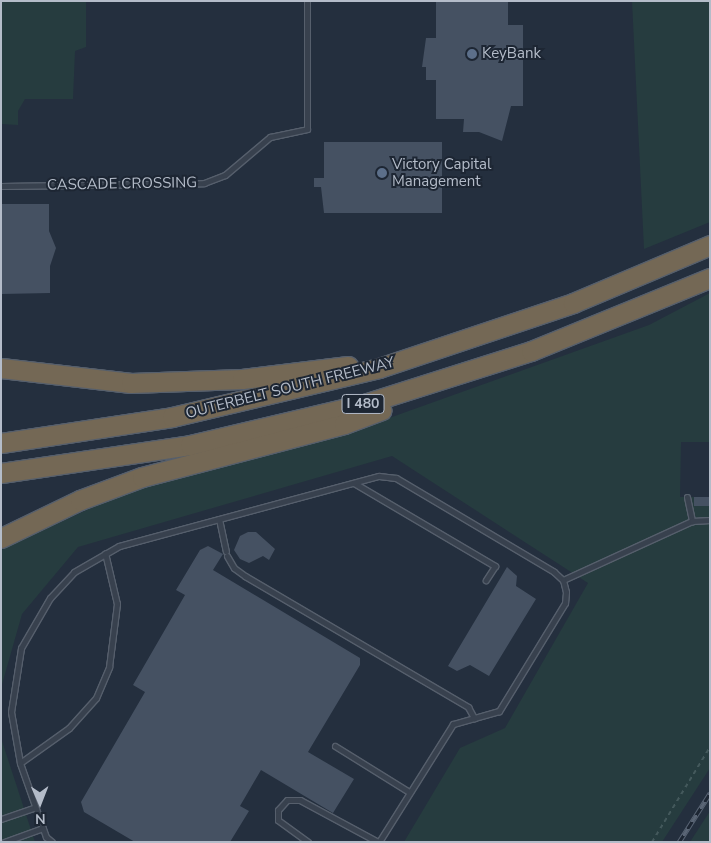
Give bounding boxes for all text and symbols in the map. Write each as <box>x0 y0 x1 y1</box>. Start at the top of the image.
place label: KeyBank <box>482 45 541 63</box>
marker: KeyBank <box>466 48 478 60</box>
place label: Victory Capital Management <box>392 155 491 190</box>
marker: Victory Capital Management <box>376 167 388 179</box>
street label: CASCADE CROSSING <box>47 174 197 194</box>
street label: OUTERBELT SOUTH FREEWAY <box>184 353 396 423</box>
road number: I 480 <box>340 392 386 416</box>
north arrow <box>15 778 65 828</box>
text: N <box>35 809 46 828</box>

